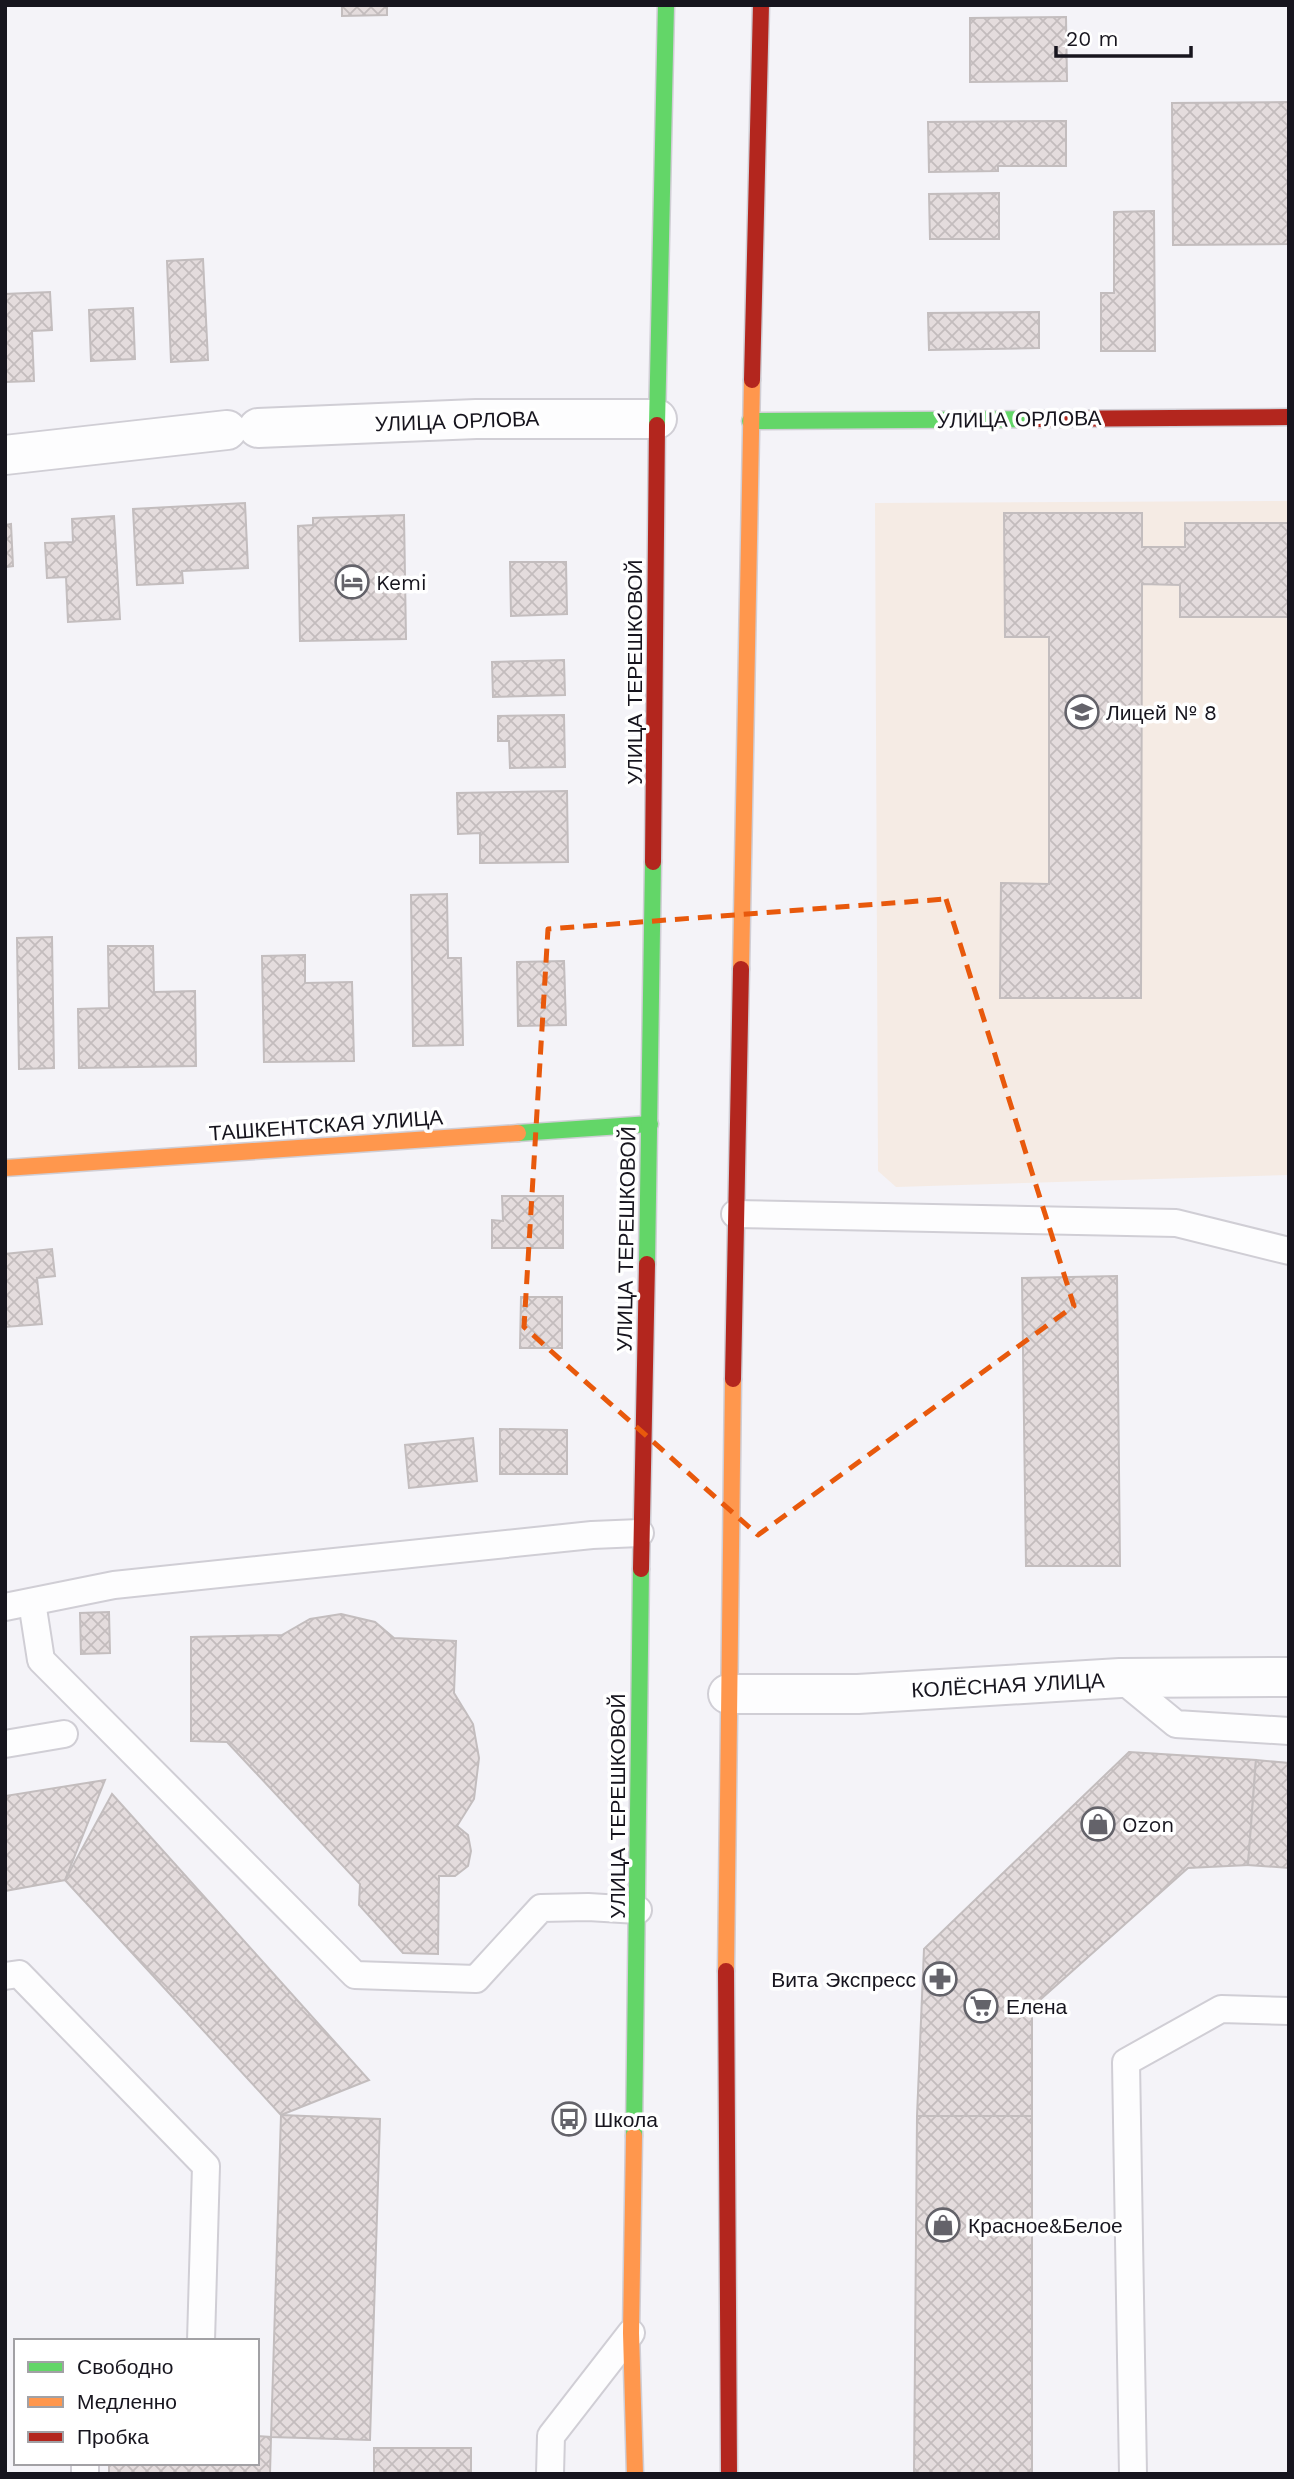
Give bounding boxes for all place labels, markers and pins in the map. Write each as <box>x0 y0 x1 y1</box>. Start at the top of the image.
hotel icon: Kemi <box>333 563 371 601</box>
place label: Kemi <box>376 570 427 595</box>
school or university icon: Лицей № 8 <box>1063 693 1101 731</box>
place label: Лицей № 8 <box>1106 700 1217 725</box>
shop icon: Ozon <box>1079 1805 1117 1843</box>
place label: Ozon <box>1122 1812 1174 1837</box>
pharmacy icon: Вита Экспресс <box>921 1960 959 1998</box>
place label: Вита Экспресс <box>771 1967 916 1992</box>
supermarket icon: Елена <box>962 1987 1000 2025</box>
place label: Елена <box>1006 1994 1068 2019</box>
bus stop icon: Школа <box>550 2100 588 2138</box>
place label: Школа <box>594 2107 658 2132</box>
shop icon: Красное&Белое <box>924 2206 962 2244</box>
place label: Красное&Белое <box>968 2213 1123 2238</box>

